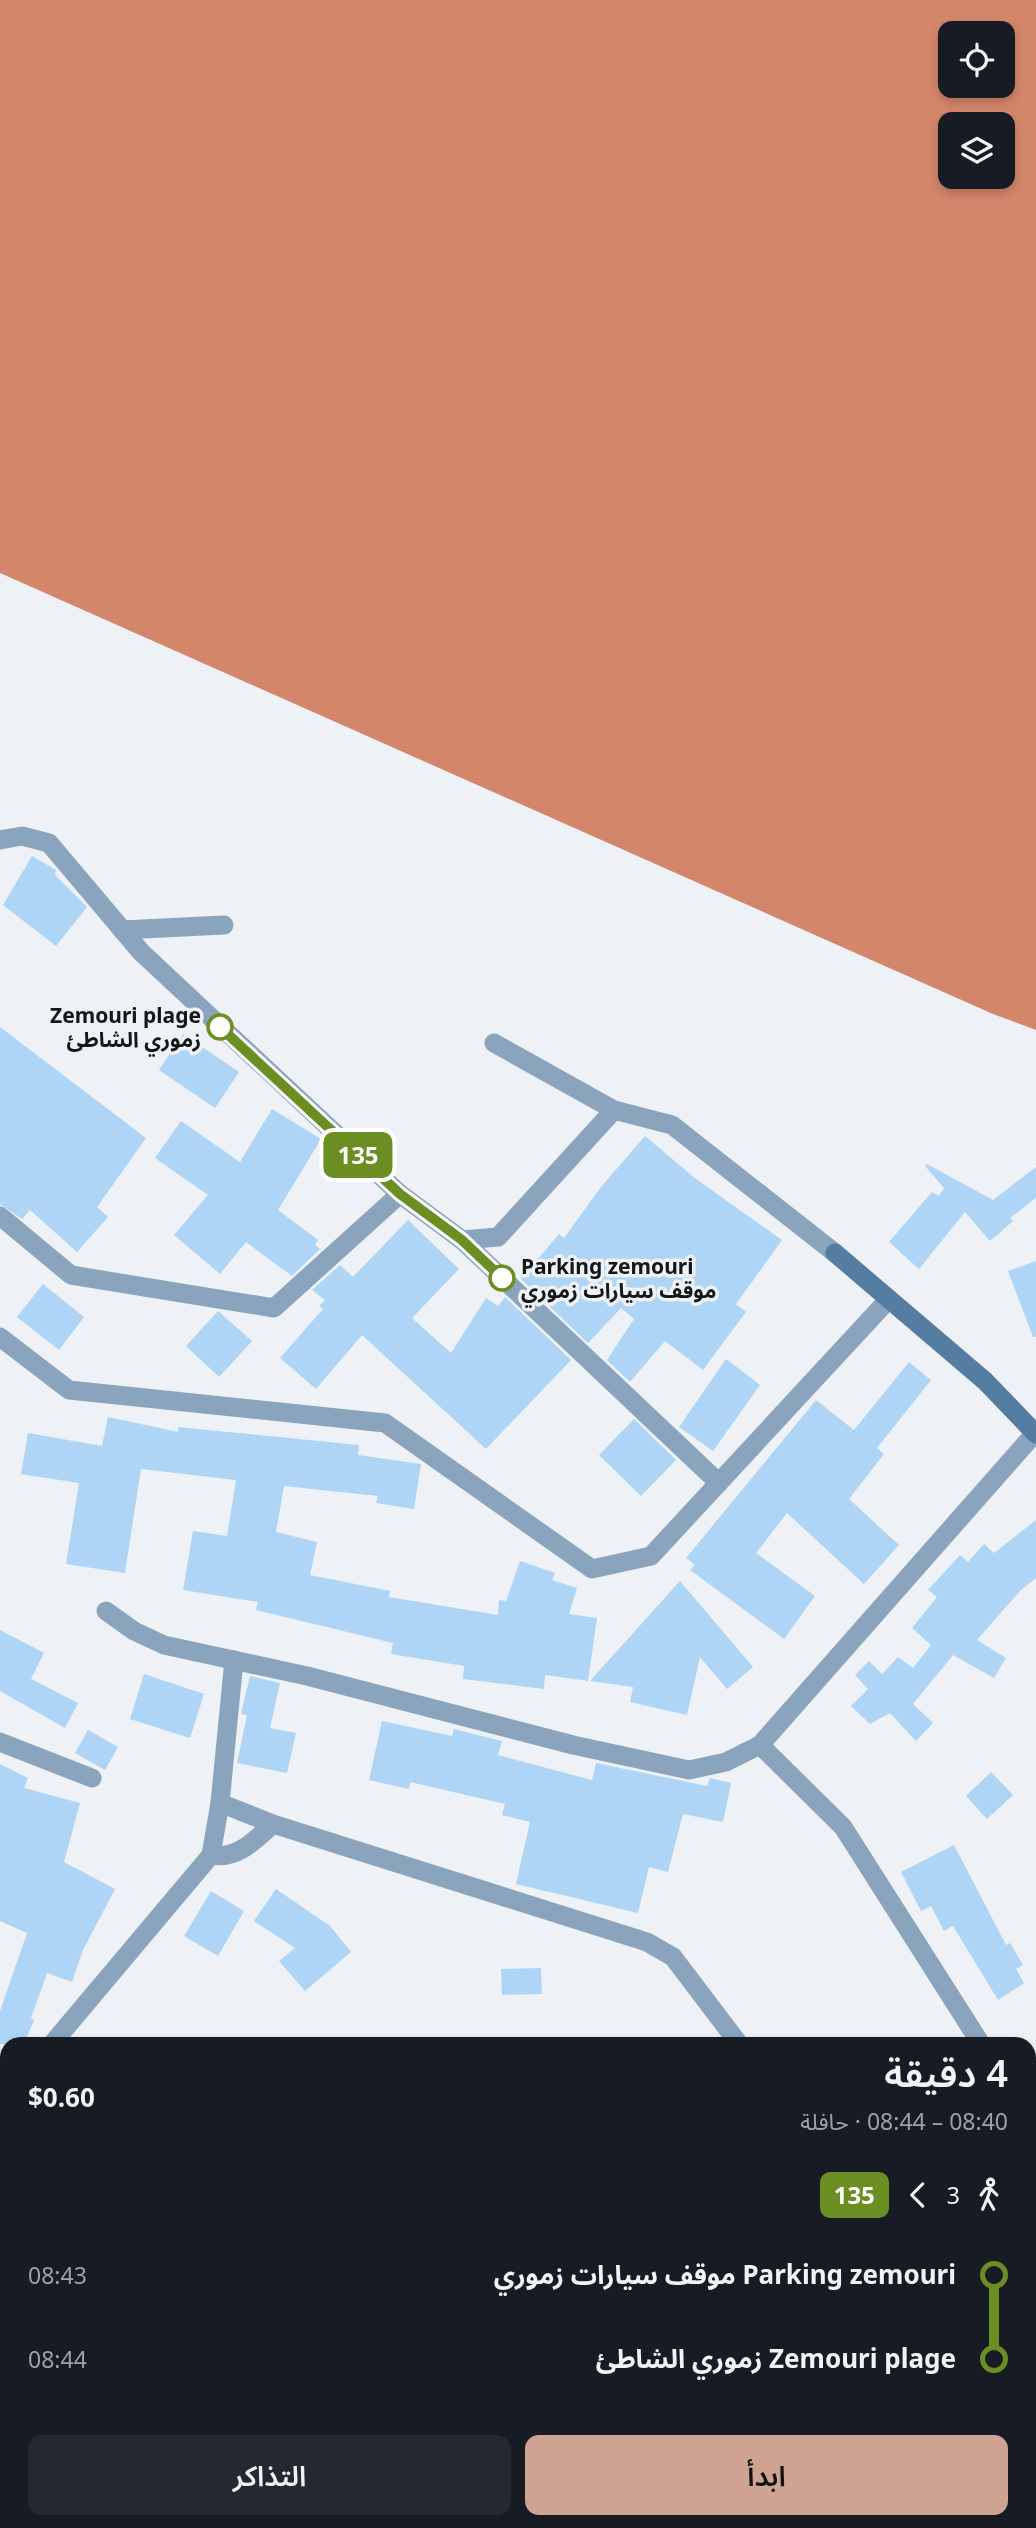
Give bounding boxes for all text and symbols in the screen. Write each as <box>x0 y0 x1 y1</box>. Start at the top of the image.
map controls <box>938 21 1015 189</box>
button: locate <box>938 21 1015 98</box>
button: layers <box>938 112 1015 189</box>
place label: Zemouri plage زموري الشاطئ <box>50 1001 201 1057</box>
marker: Zemouri plage زموري الشاطئ <box>207 1014 233 1040</box>
line badge: 135 <box>318 1132 398 1178</box>
text: 135 <box>337 1138 379 1171</box>
place label: Parking zemouri موقف سيارات زموري <box>521 1252 717 1308</box>
marker: Parking zemouri موقف سيارات زموري <box>489 1265 515 1291</box>
text: 4 دقيقة <box>884 2046 1008 2098</box>
text: $0.60 <box>28 2079 95 2115</box>
text: 08:40 – 08:44 · حافلة <box>800 2105 1008 2137</box>
icon: back <box>899 2176 937 2214</box>
icon: walk <box>970 2176 1008 2214</box>
text: 135 <box>834 2178 875 2211</box>
text: 3 <box>947 2179 960 2211</box>
text: Parking zemouri موقف سيارات زموري <box>494 2256 956 2292</box>
text: 08:43 <box>28 2259 87 2291</box>
text: Zemouri plage زموري الشاطئ <box>596 2340 956 2376</box>
text: 08:44 <box>28 2343 87 2375</box>
button: التذاكر <box>28 2435 511 2515</box>
button: ابدأ <box>525 2435 1008 2515</box>

